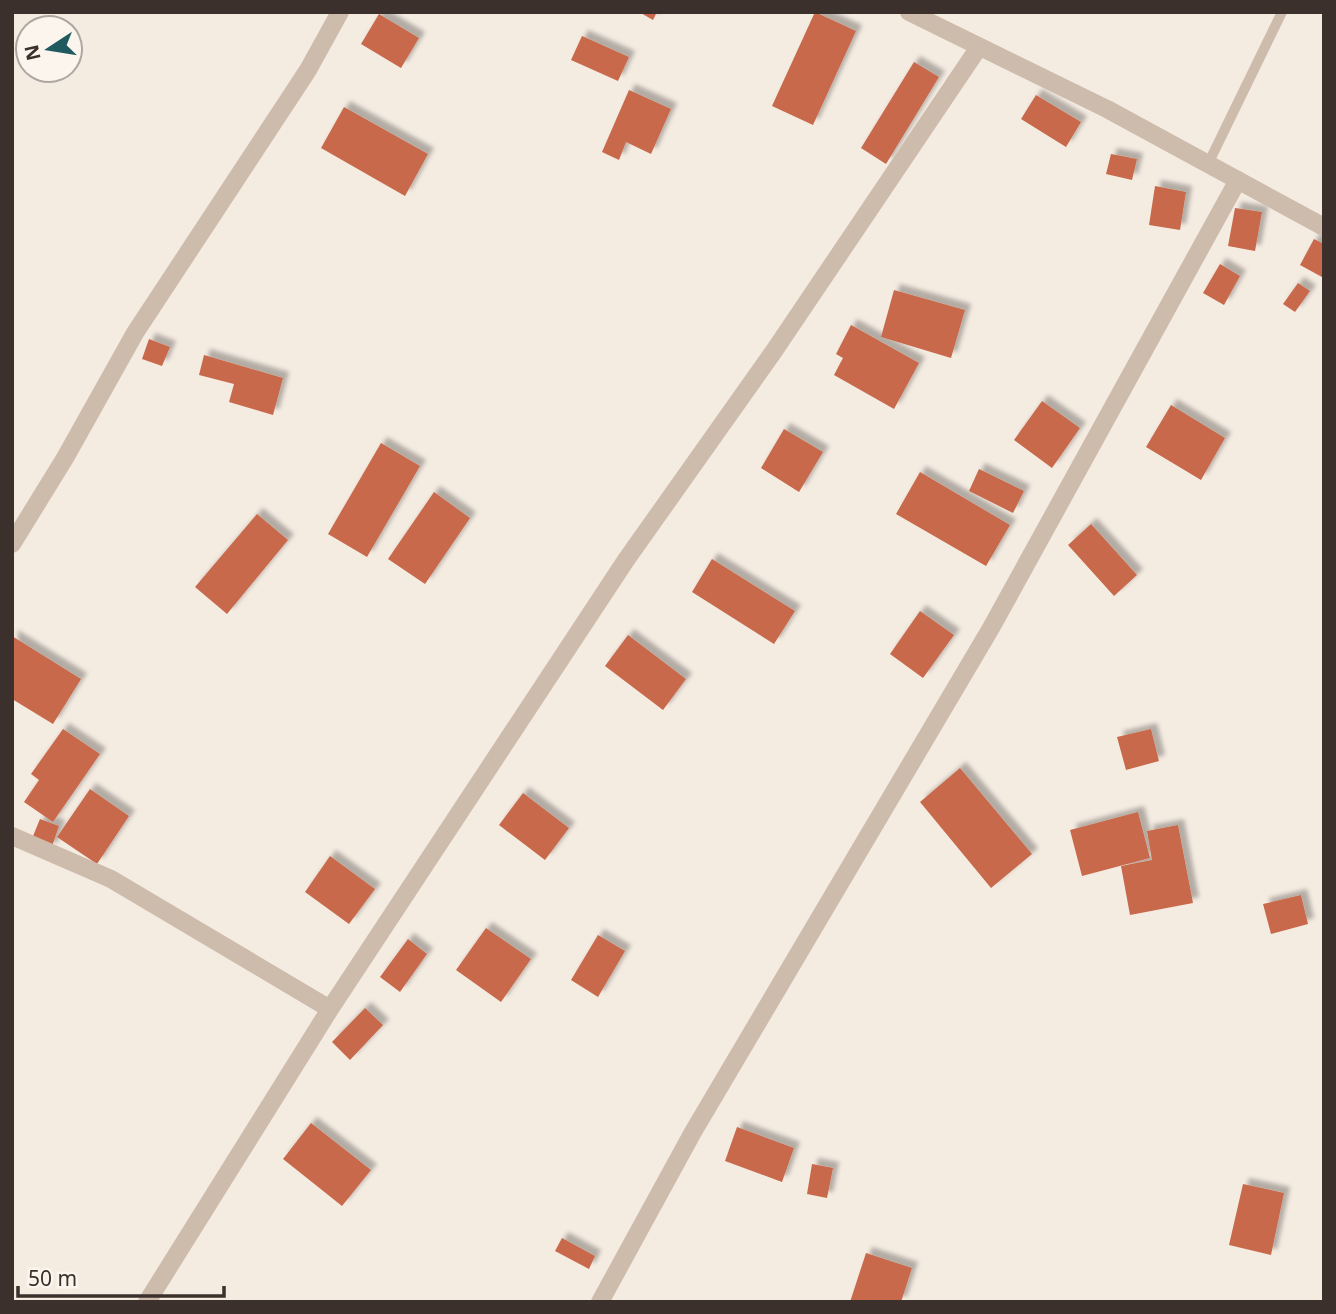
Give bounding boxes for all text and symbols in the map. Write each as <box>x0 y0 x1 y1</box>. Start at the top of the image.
north arrow <box>14 14 84 84</box>
text: N <box>18 42 47 63</box>
scale bar <box>18 1254 224 1298</box>
text: 50 m <box>28 1264 77 1292</box>

